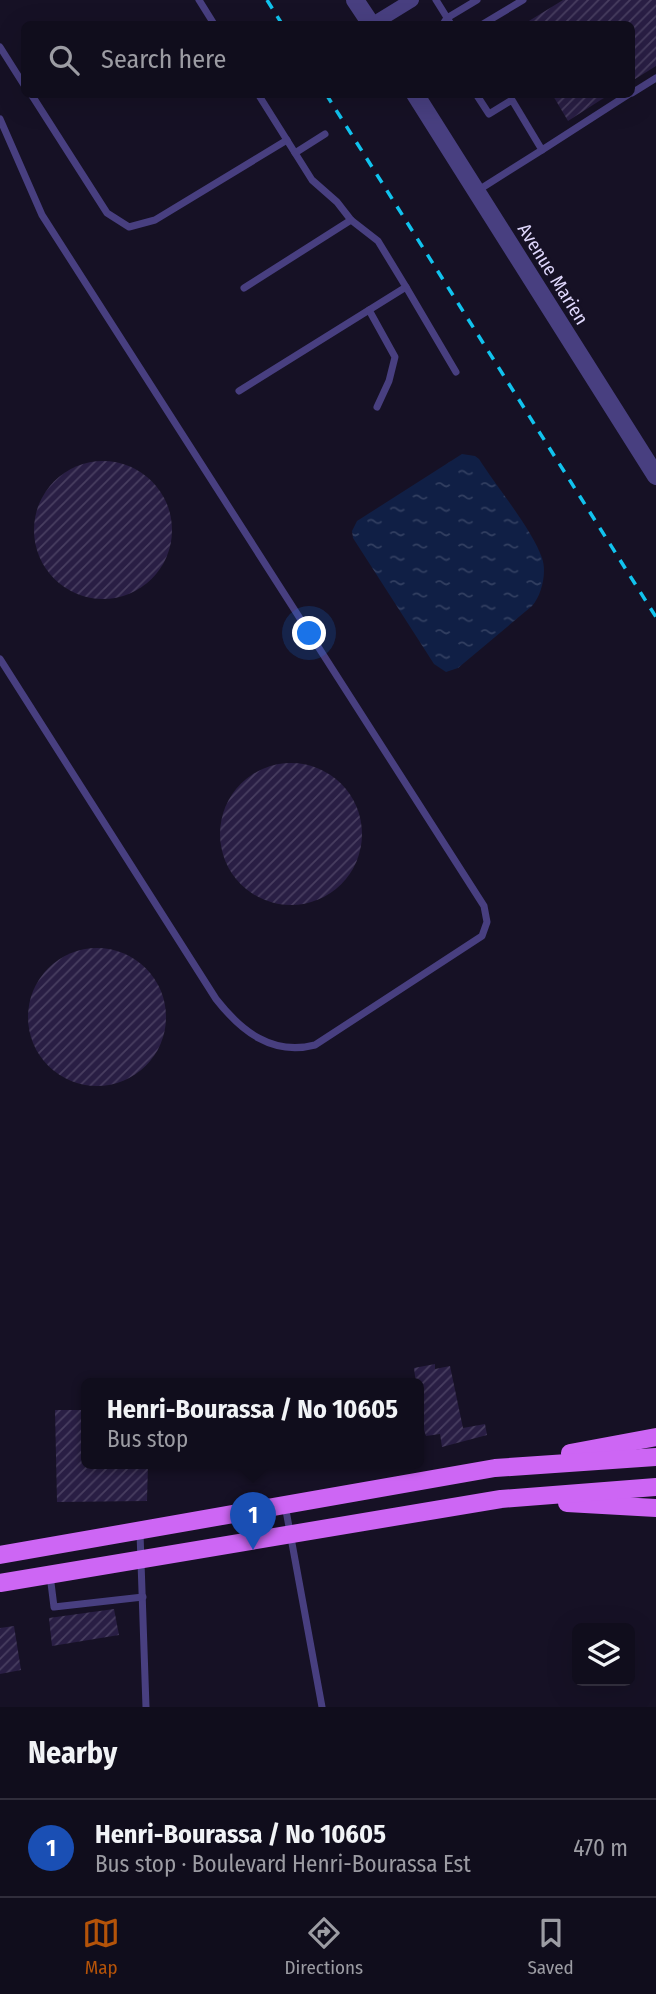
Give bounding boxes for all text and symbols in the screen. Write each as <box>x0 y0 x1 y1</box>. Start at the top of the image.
search box <box>21 21 635 98</box>
icon: search <box>45 41 83 79</box>
text: Search here <box>101 44 226 75</box>
street label: Avenue Marien <box>513 219 593 329</box>
your location <box>292 616 326 650</box>
popup <box>81 1378 424 1469</box>
text: Henri-Bourassa / No 10605 <box>107 1394 398 1425</box>
text: Bus stop <box>107 1425 188 1453</box>
pin: 1 <box>230 1492 276 1550</box>
map controls <box>572 1623 635 1686</box>
button: layers <box>572 1623 635 1686</box>
text: Nearby <box>28 1735 117 1771</box>
text: Henri-Bourassa / No 10605 <box>95 1819 386 1850</box>
text: 1 <box>46 1834 56 1862</box>
text: 470 m <box>573 1834 628 1862</box>
text: Bus stop · Boulevard Henri-Bourassa Est <box>95 1850 471 1878</box>
tab: Map <box>82 1914 120 1979</box>
tab: Directions <box>284 1914 363 1979</box>
tab: Saved <box>527 1914 574 1979</box>

